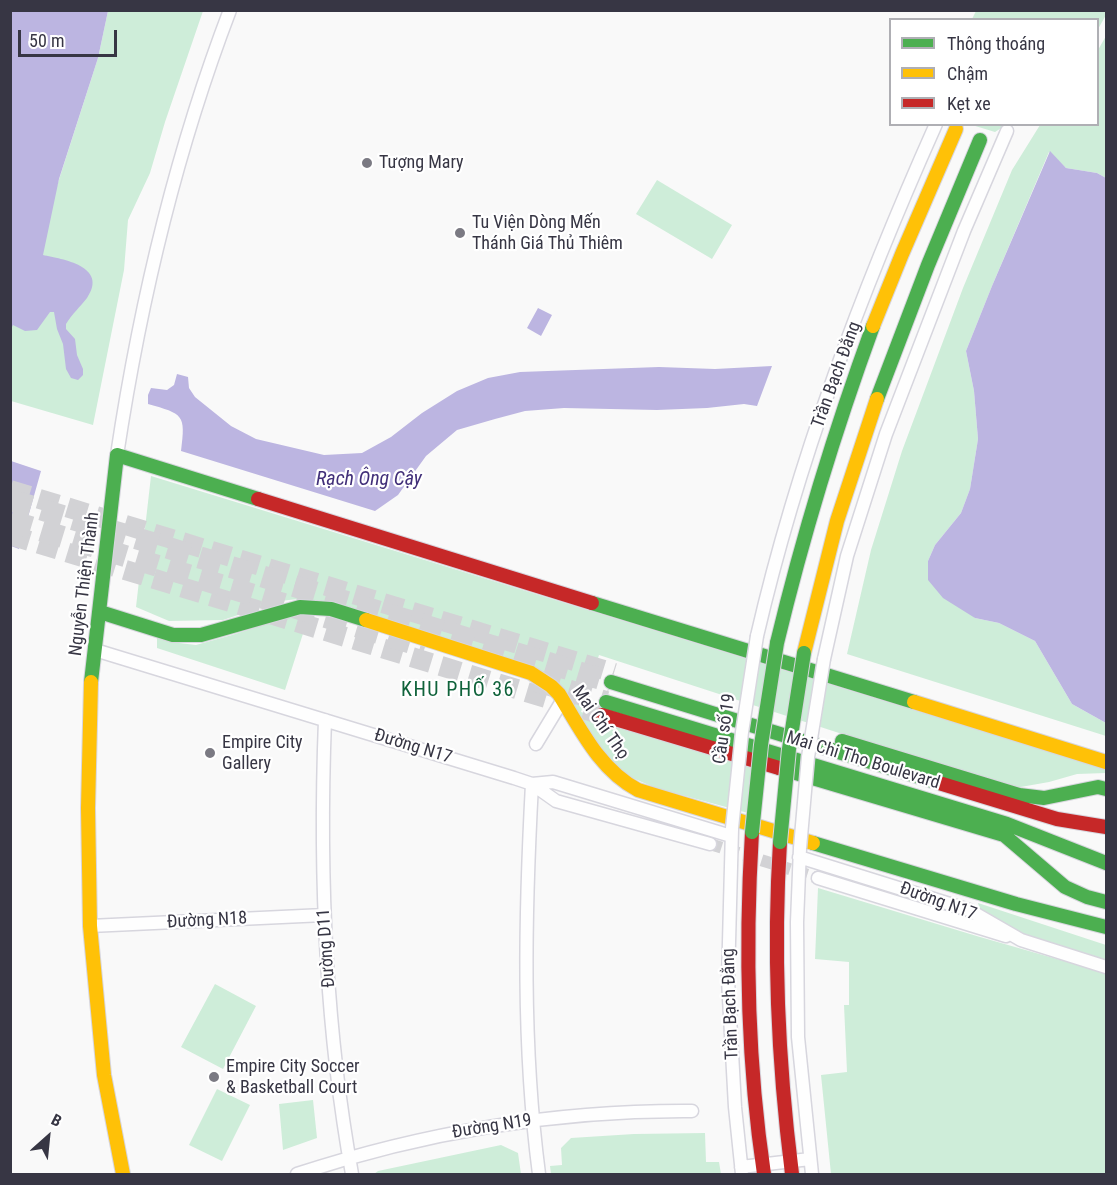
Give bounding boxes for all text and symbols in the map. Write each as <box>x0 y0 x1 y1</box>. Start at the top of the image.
scale bar <box>21 18 120 56</box>
legend <box>889 18 1099 126</box>
text: 50 m <box>29 30 64 51</box>
text: Thông thoáng <box>947 33 1045 54</box>
text: Chậm <box>947 63 988 84</box>
text: Kẹt xe <box>947 93 991 114</box>
place label: Tượng Mary <box>379 152 464 174</box>
marker: Tượng Mary <box>360 156 374 170</box>
place label: Tu Viện Dòng Mến Thánh Giá Thủ Thiêm <box>472 212 623 254</box>
marker: Tu Viện Dòng Mến Thánh Giá Thủ Thiêm <box>453 226 467 240</box>
street label: Trần Bạch Đằng <box>808 319 866 431</box>
water label: Rạch Ông Cậy <box>316 468 422 492</box>
street label: Nguyễn Thiện Thành <box>65 511 105 657</box>
district label: KHU PHỐ 36 <box>401 679 515 703</box>
street label: Mai Chí Thọ <box>567 682 633 764</box>
street label: Cầu số 19 <box>709 692 741 766</box>
street label: Đường N17 <box>372 725 454 769</box>
street label: Mai Chi Tho Boulevard <box>784 727 942 795</box>
place label: Empire City Gallery <box>222 732 303 774</box>
marker: Empire City Gallery <box>203 746 217 760</box>
street label: Đường N17 <box>897 878 979 926</box>
street label: Đường N18 <box>166 908 248 934</box>
street label: Đường D11 <box>313 908 341 988</box>
street label: Trần Bạch Đằng <box>718 948 744 1060</box>
place label: Empire City Soccer & Basketball Court <box>226 1056 360 1098</box>
marker: Empire City Soccer & Basketball Court <box>207 1070 221 1084</box>
north arrow <box>18 1107 78 1167</box>
text: B <box>48 1110 65 1131</box>
street label: Đường N19 <box>451 1110 533 1144</box>

